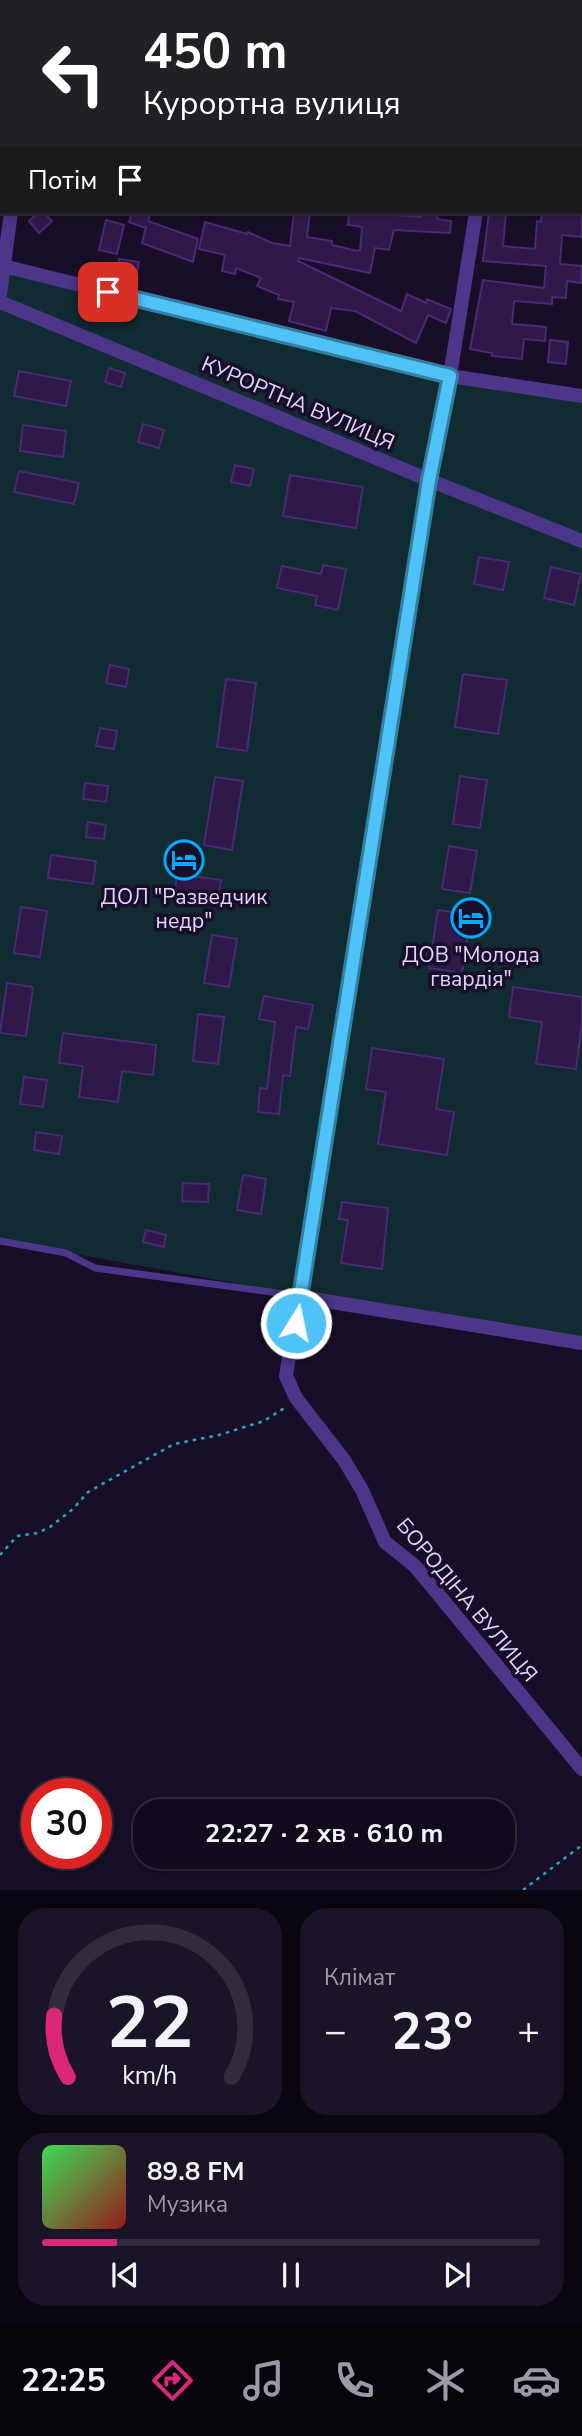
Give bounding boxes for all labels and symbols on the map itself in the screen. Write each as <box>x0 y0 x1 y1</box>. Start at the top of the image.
pin <box>78 262 138 322</box>
street label: КУРОРТНА ВУЛИЦЯ <box>197 350 399 456</box>
hotel icon: ДОЛ "Разведчик недр" <box>163 839 205 881</box>
place label: ДОЛ "Разведчик недр" <box>101 883 268 935</box>
hotel icon: ДОВ "Молода гвардія" <box>450 897 492 939</box>
place label: ДОВ "Молода гвардія" <box>402 941 540 993</box>
position arrow <box>259 1286 333 1360</box>
street label: БОРОДІНА ВУЛИЦЯ <box>390 1512 544 1688</box>
speed limit sign: 30 <box>21 1778 112 1869</box>

